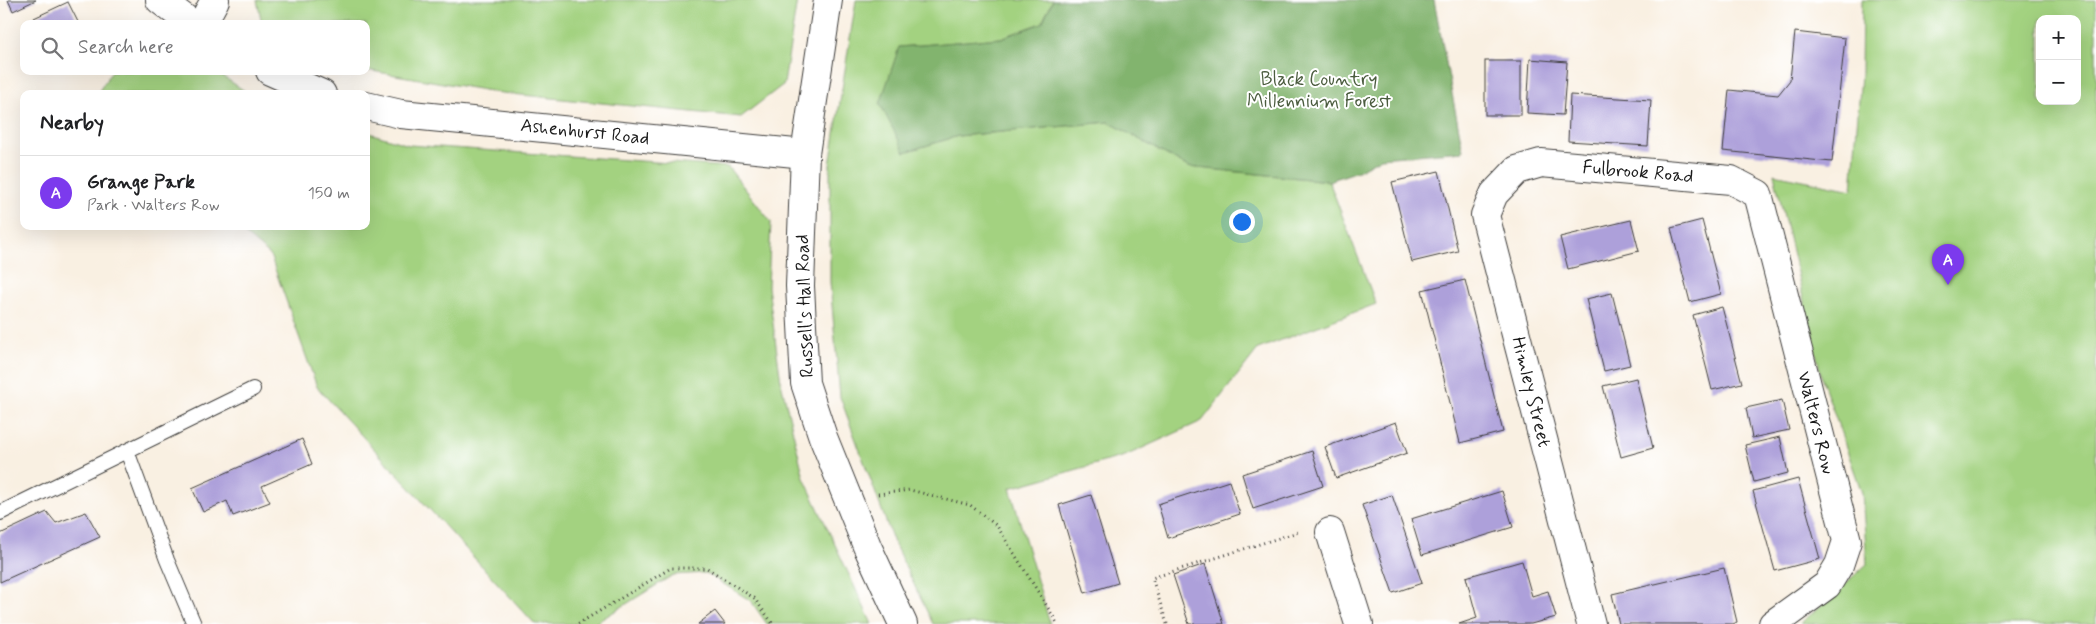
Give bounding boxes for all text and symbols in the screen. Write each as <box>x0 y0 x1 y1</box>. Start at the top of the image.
map controls <box>2036 15 2081 105</box>
button: + <box>2036 15 2081 60</box>
search box <box>20 20 370 75</box>
icon: search <box>38 34 66 62</box>
text: Search here <box>78 35 174 60</box>
button: − <box>2036 60 2081 105</box>
park label: Black Country Millennium Forest <box>1247 67 1391 114</box>
text: Nearby <box>40 109 104 137</box>
street label: Ashenhurst Road <box>519 113 651 151</box>
street label: Fulbrook Road <box>1582 155 1694 189</box>
text: Grange Park <box>87 170 195 195</box>
text: A <box>51 183 61 204</box>
text: 150 m <box>308 183 350 204</box>
text: Park · Walters Row <box>87 195 220 216</box>
your location <box>1229 209 1255 235</box>
street label: Russell's Hall Road <box>790 234 820 378</box>
pin: A <box>1932 244 1964 285</box>
street label: Himley Street <box>1504 334 1557 450</box>
street label: Walters Row <box>1791 369 1841 477</box>

